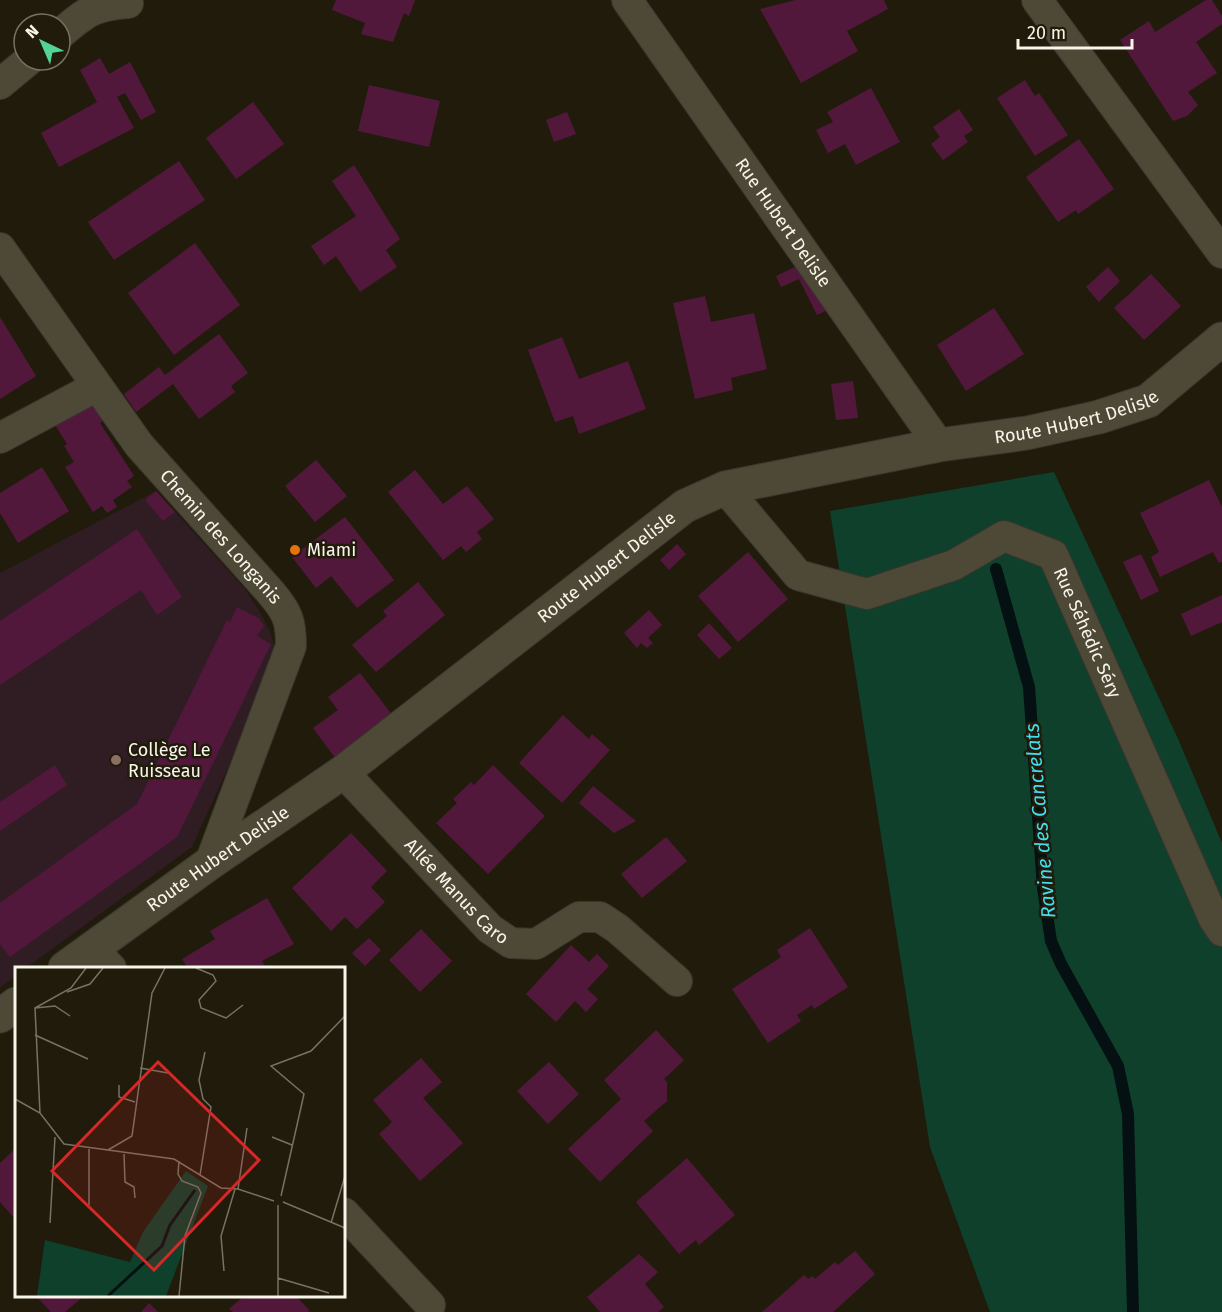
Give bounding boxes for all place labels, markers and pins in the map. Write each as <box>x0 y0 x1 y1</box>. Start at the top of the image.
place label: Miami <box>307 539 356 561</box>
marker: Miami <box>288 543 302 557</box>
place label: Collège Le Ruisseau <box>128 739 210 782</box>
marker: Collège Le Ruisseau <box>109 753 123 767</box>

